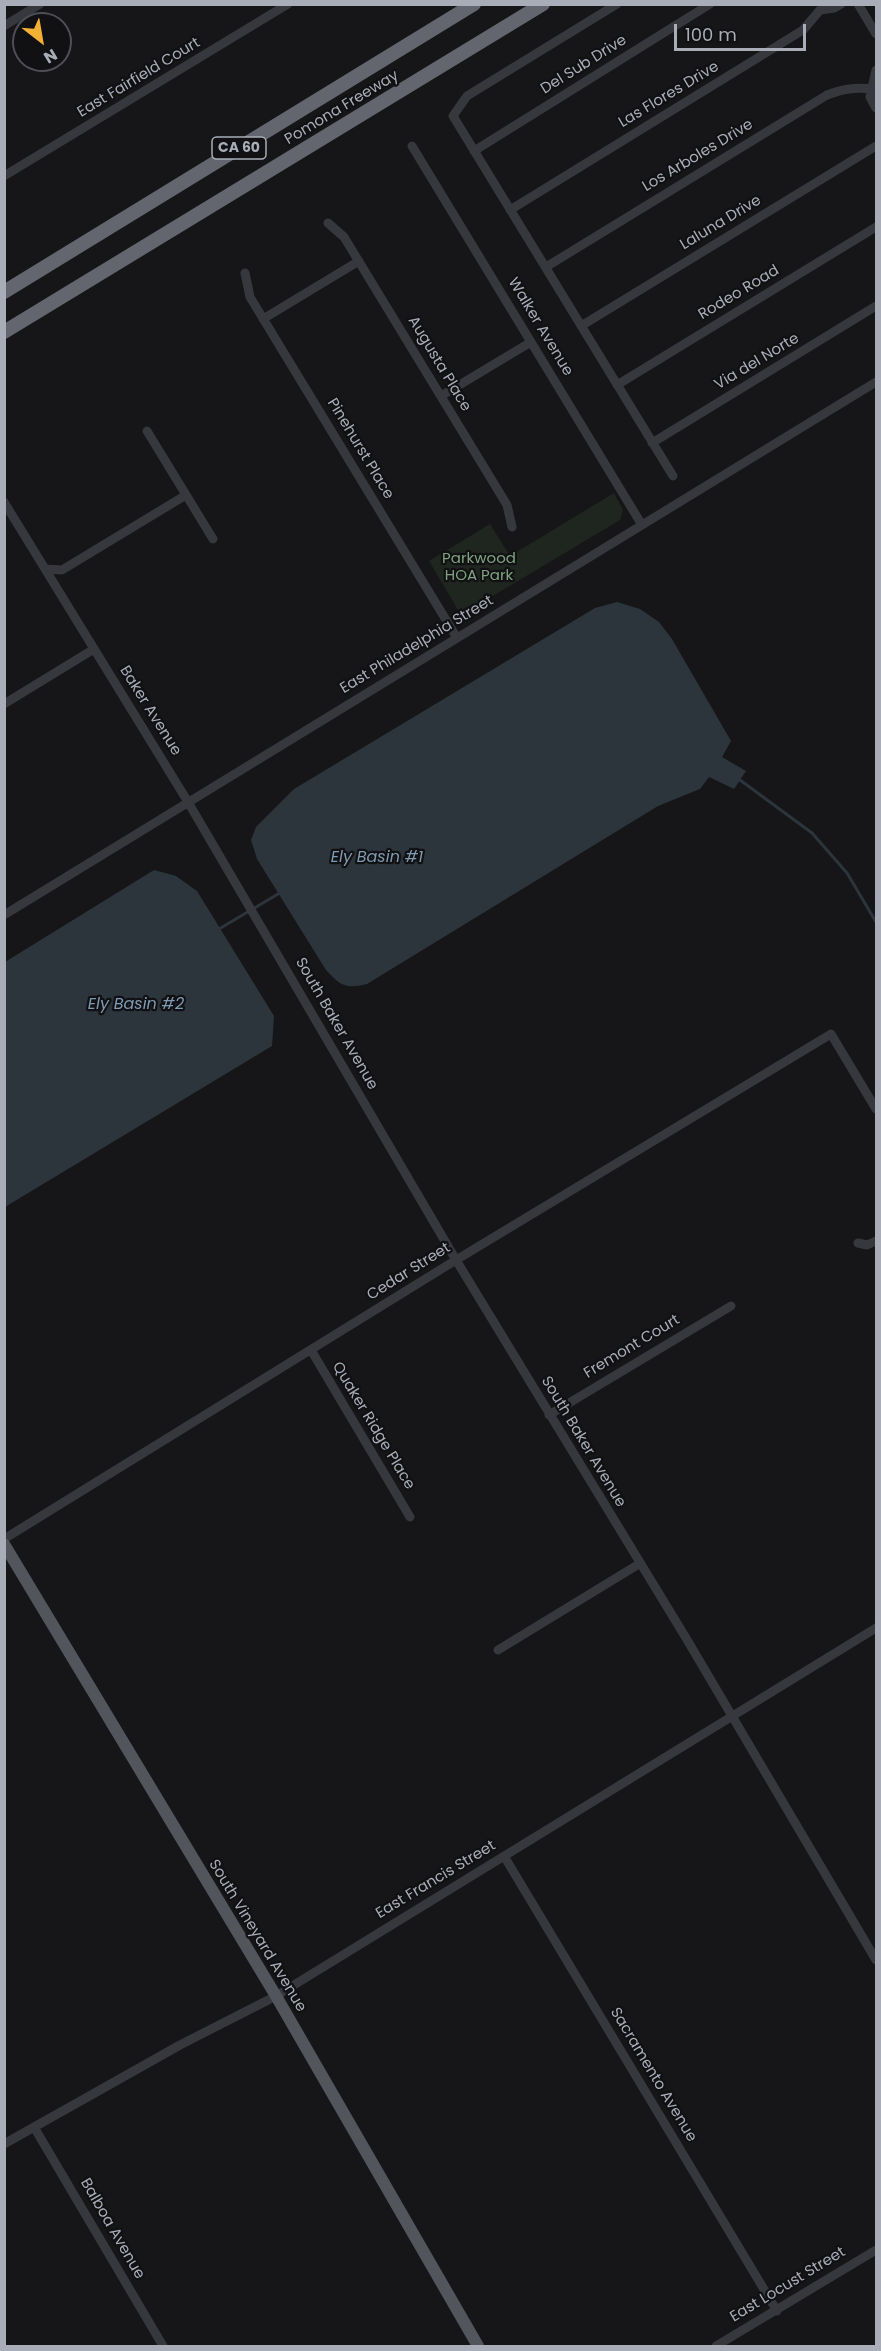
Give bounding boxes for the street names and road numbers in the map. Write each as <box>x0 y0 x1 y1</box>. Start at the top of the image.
street label: Del Sub Drive <box>538 31 630 99</box>
street label: East Fairfield Court <box>74 34 204 122</box>
street label: Las Flores Drive <box>616 58 722 132</box>
street label: Pomona Freeway <box>282 67 402 149</box>
street label: Los Arboles Drive <box>639 116 757 196</box>
road number: CA 60 <box>212 137 266 159</box>
street label: Laluna Drive <box>677 192 765 254</box>
street label: Rodeo Road <box>695 262 783 324</box>
street label: Walker Avenue <box>504 275 576 379</box>
street label: Augusta Place <box>404 313 474 415</box>
street label: Via del Norte <box>711 330 803 394</box>
street label: Pinehurst Place <box>323 395 397 503</box>
street label: East Philadelphia Street <box>337 592 497 698</box>
street label: Baker Avenue <box>115 663 185 759</box>
street label: South Baker Avenue <box>291 955 381 1093</box>
street label: Cedar Street <box>364 1239 454 1305</box>
street label: Fremont Court <box>581 1311 683 1383</box>
street label: Quaker Ridge Place <box>328 1359 418 1493</box>
street label: South Baker Avenue <box>537 1373 629 1511</box>
street label: East Francis Street <box>373 1837 499 1923</box>
street label: South Vineyard Avenue <box>204 1857 310 2015</box>
street label: Sacramento Avenue <box>606 2005 700 2145</box>
street label: Balboa Avenue <box>76 2175 148 2283</box>
street label: East Locust Street <box>727 2244 849 2326</box>

